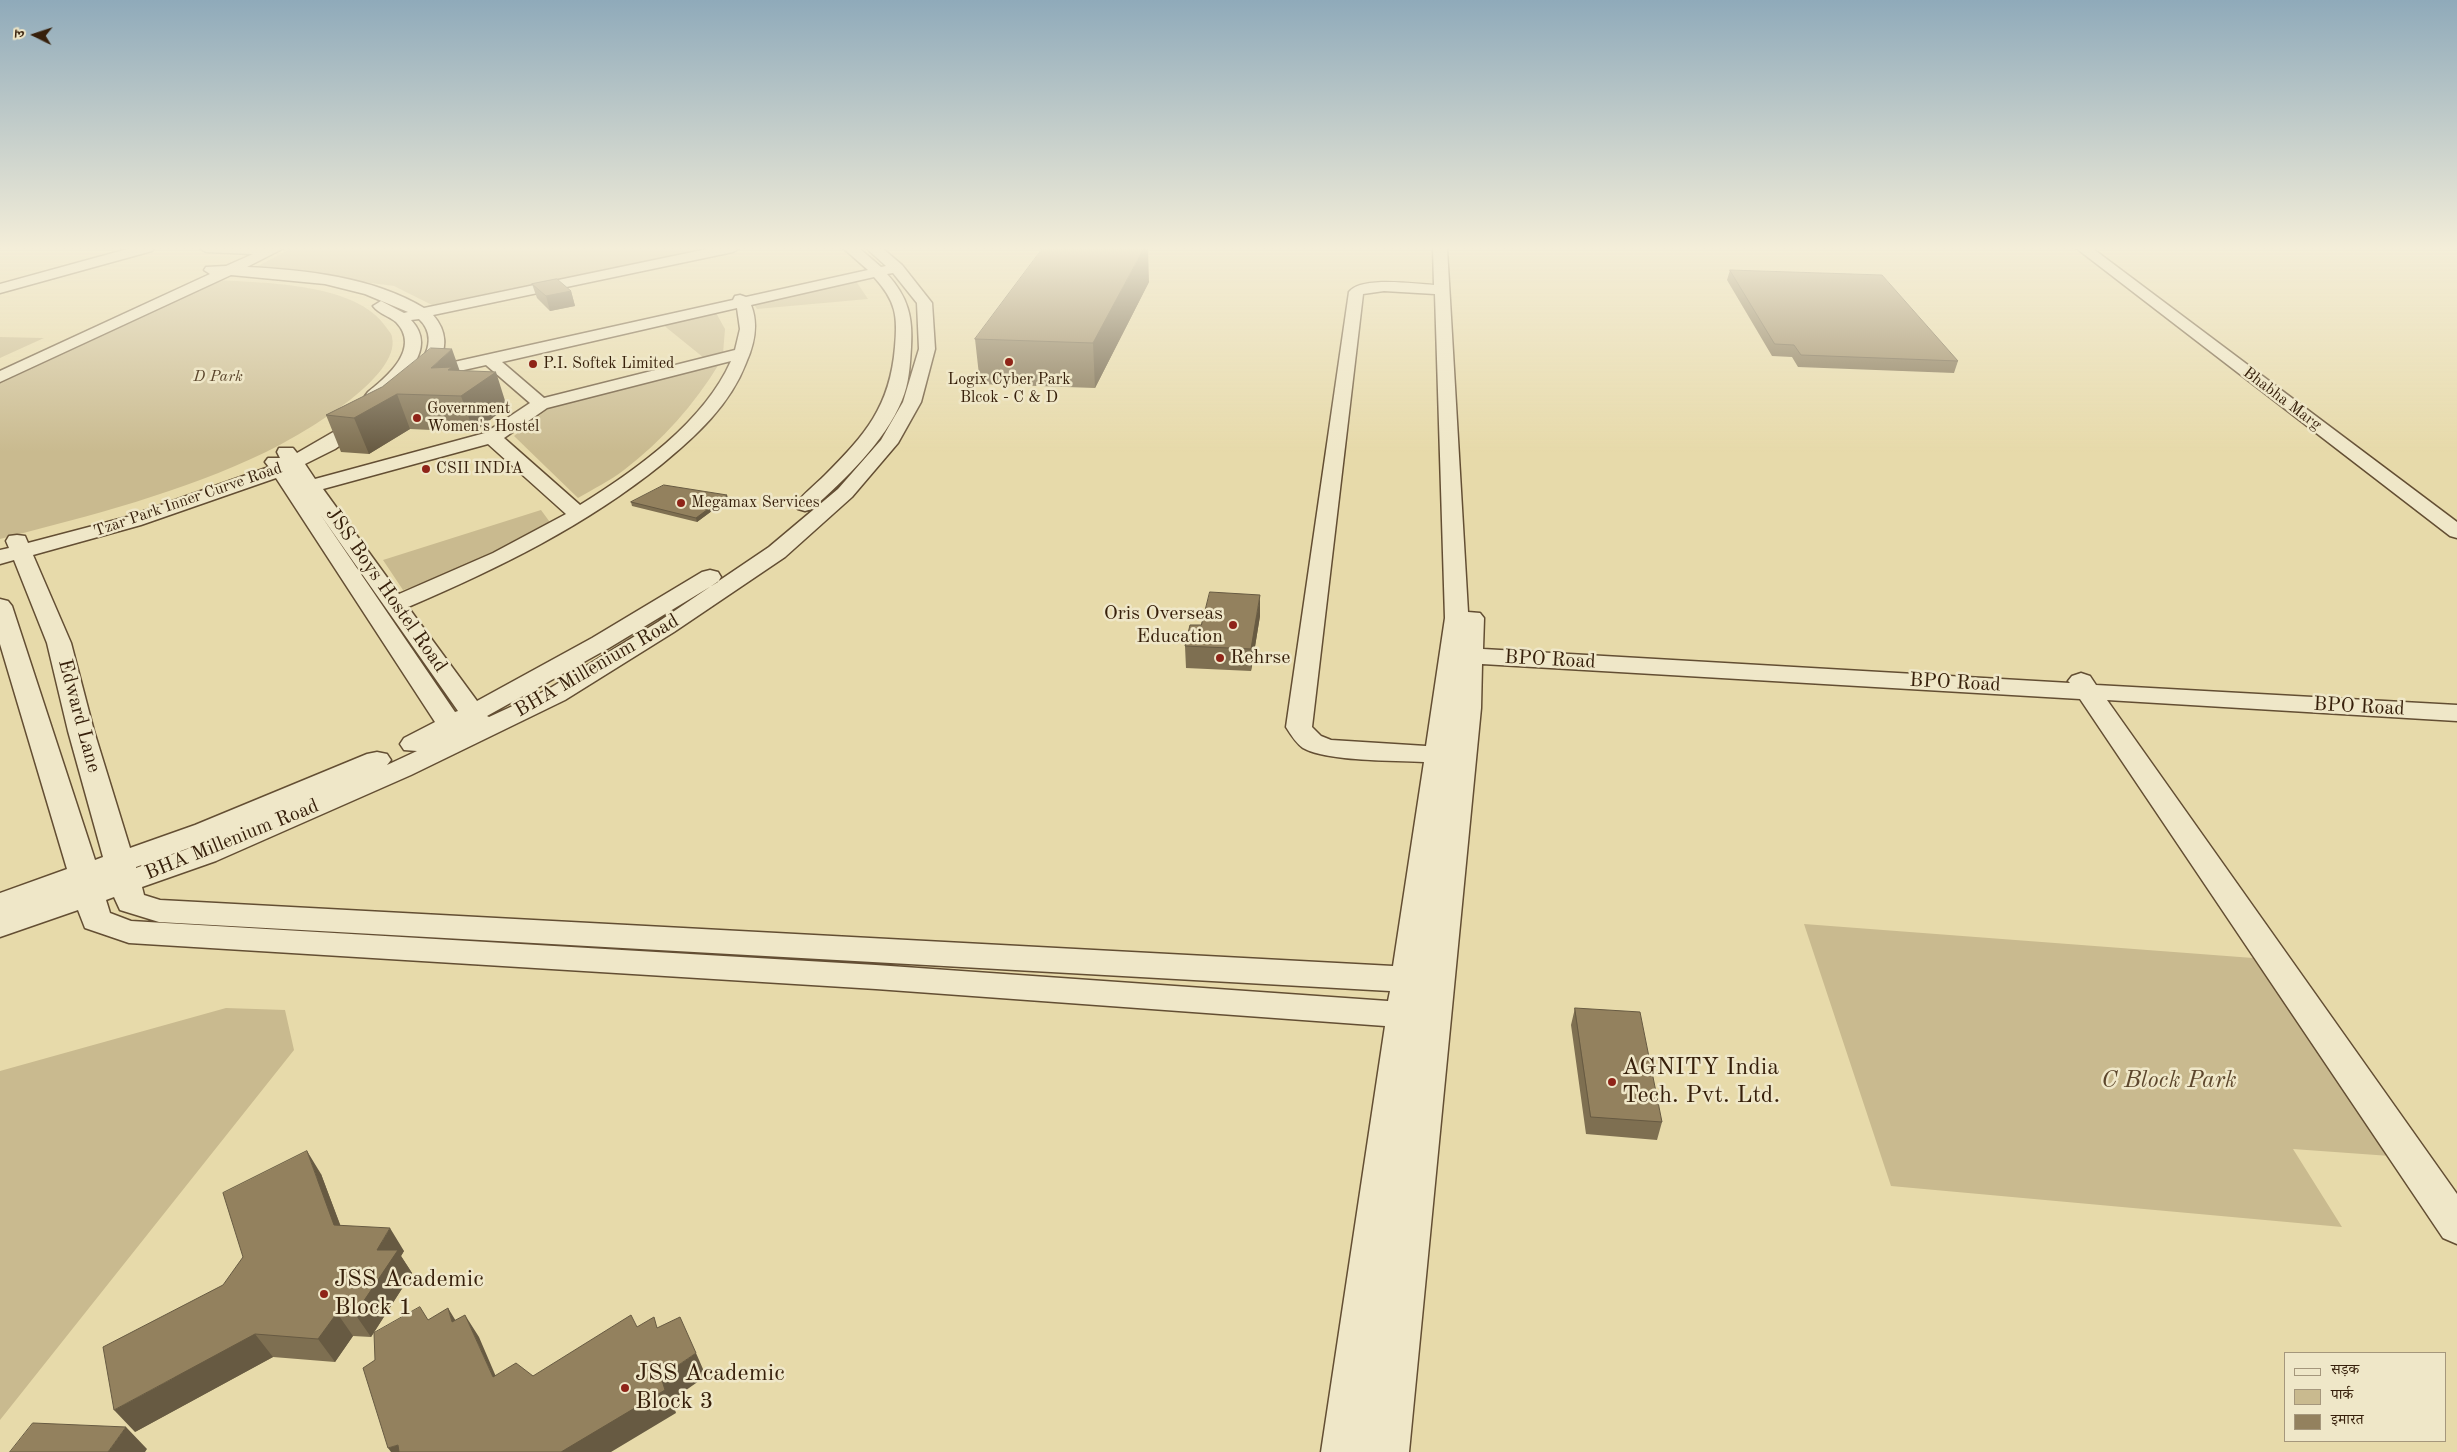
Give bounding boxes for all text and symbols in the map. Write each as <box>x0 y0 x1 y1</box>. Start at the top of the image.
north arrow <box>10 10 60 60</box>
text: उ <box>13 30 27 38</box>
place label: P.I. Softek Limited <box>543 354 674 374</box>
marker: Logix Cyber Park Blcok - C & D <box>1003 356 1015 368</box>
marker: P.I. Softek Limited <box>527 358 539 370</box>
street label: Bhabha Marg <box>2239 363 2325 435</box>
park label: D Park <box>193 367 243 387</box>
place label: Logix Cyber Park Blcok - C & D <box>947 370 1071 408</box>
place label: Government Women's Hostel <box>427 399 539 437</box>
marker: Government Women's Hostel <box>411 412 423 424</box>
street label: Tzar Park Inner Curve Road <box>91 459 285 541</box>
place label: CSII INDIA <box>436 459 523 479</box>
marker: CSII INDIA <box>420 463 432 475</box>
place label: Megamax Services <box>691 493 820 513</box>
marker: Megamax Services <box>675 497 687 509</box>
street label: JSS Boys Hostel Road <box>320 503 452 677</box>
place label: Oris Overseas Education <box>1104 602 1223 649</box>
street label: BHA Millenium Road <box>511 609 683 723</box>
marker: Oris Overseas Education <box>1227 619 1239 631</box>
place label: Rehrse <box>1230 646 1290 670</box>
street label: BPO Road <box>1504 646 1596 674</box>
marker: Rehrse <box>1214 652 1226 664</box>
street label: Edward Lane <box>52 657 106 775</box>
street label: BPO Road <box>1909 669 2001 697</box>
street label: BPO Road <box>2313 693 2405 721</box>
street label: BHA Millenium Road <box>141 794 323 886</box>
place label: AGNITY India Tech. Pvt. Ltd. <box>1622 1054 1780 1110</box>
park label: C Block Park <box>2101 1067 2237 1095</box>
marker: AGNITY India Tech. Pvt. Ltd. <box>1606 1076 1618 1088</box>
place label: JSS Academic Block 1 <box>334 1266 484 1322</box>
marker: JSS Academic Block 1 <box>318 1288 330 1300</box>
legend <box>2284 1352 2447 1442</box>
place label: JSS Academic Block 3 <box>635 1360 785 1416</box>
text: सड़क <box>2331 1363 2359 1378</box>
marker: JSS Academic Block 3 <box>619 1382 631 1394</box>
text: पार्क <box>2331 1388 2353 1403</box>
text: इमारत <box>2331 1413 2364 1428</box>

